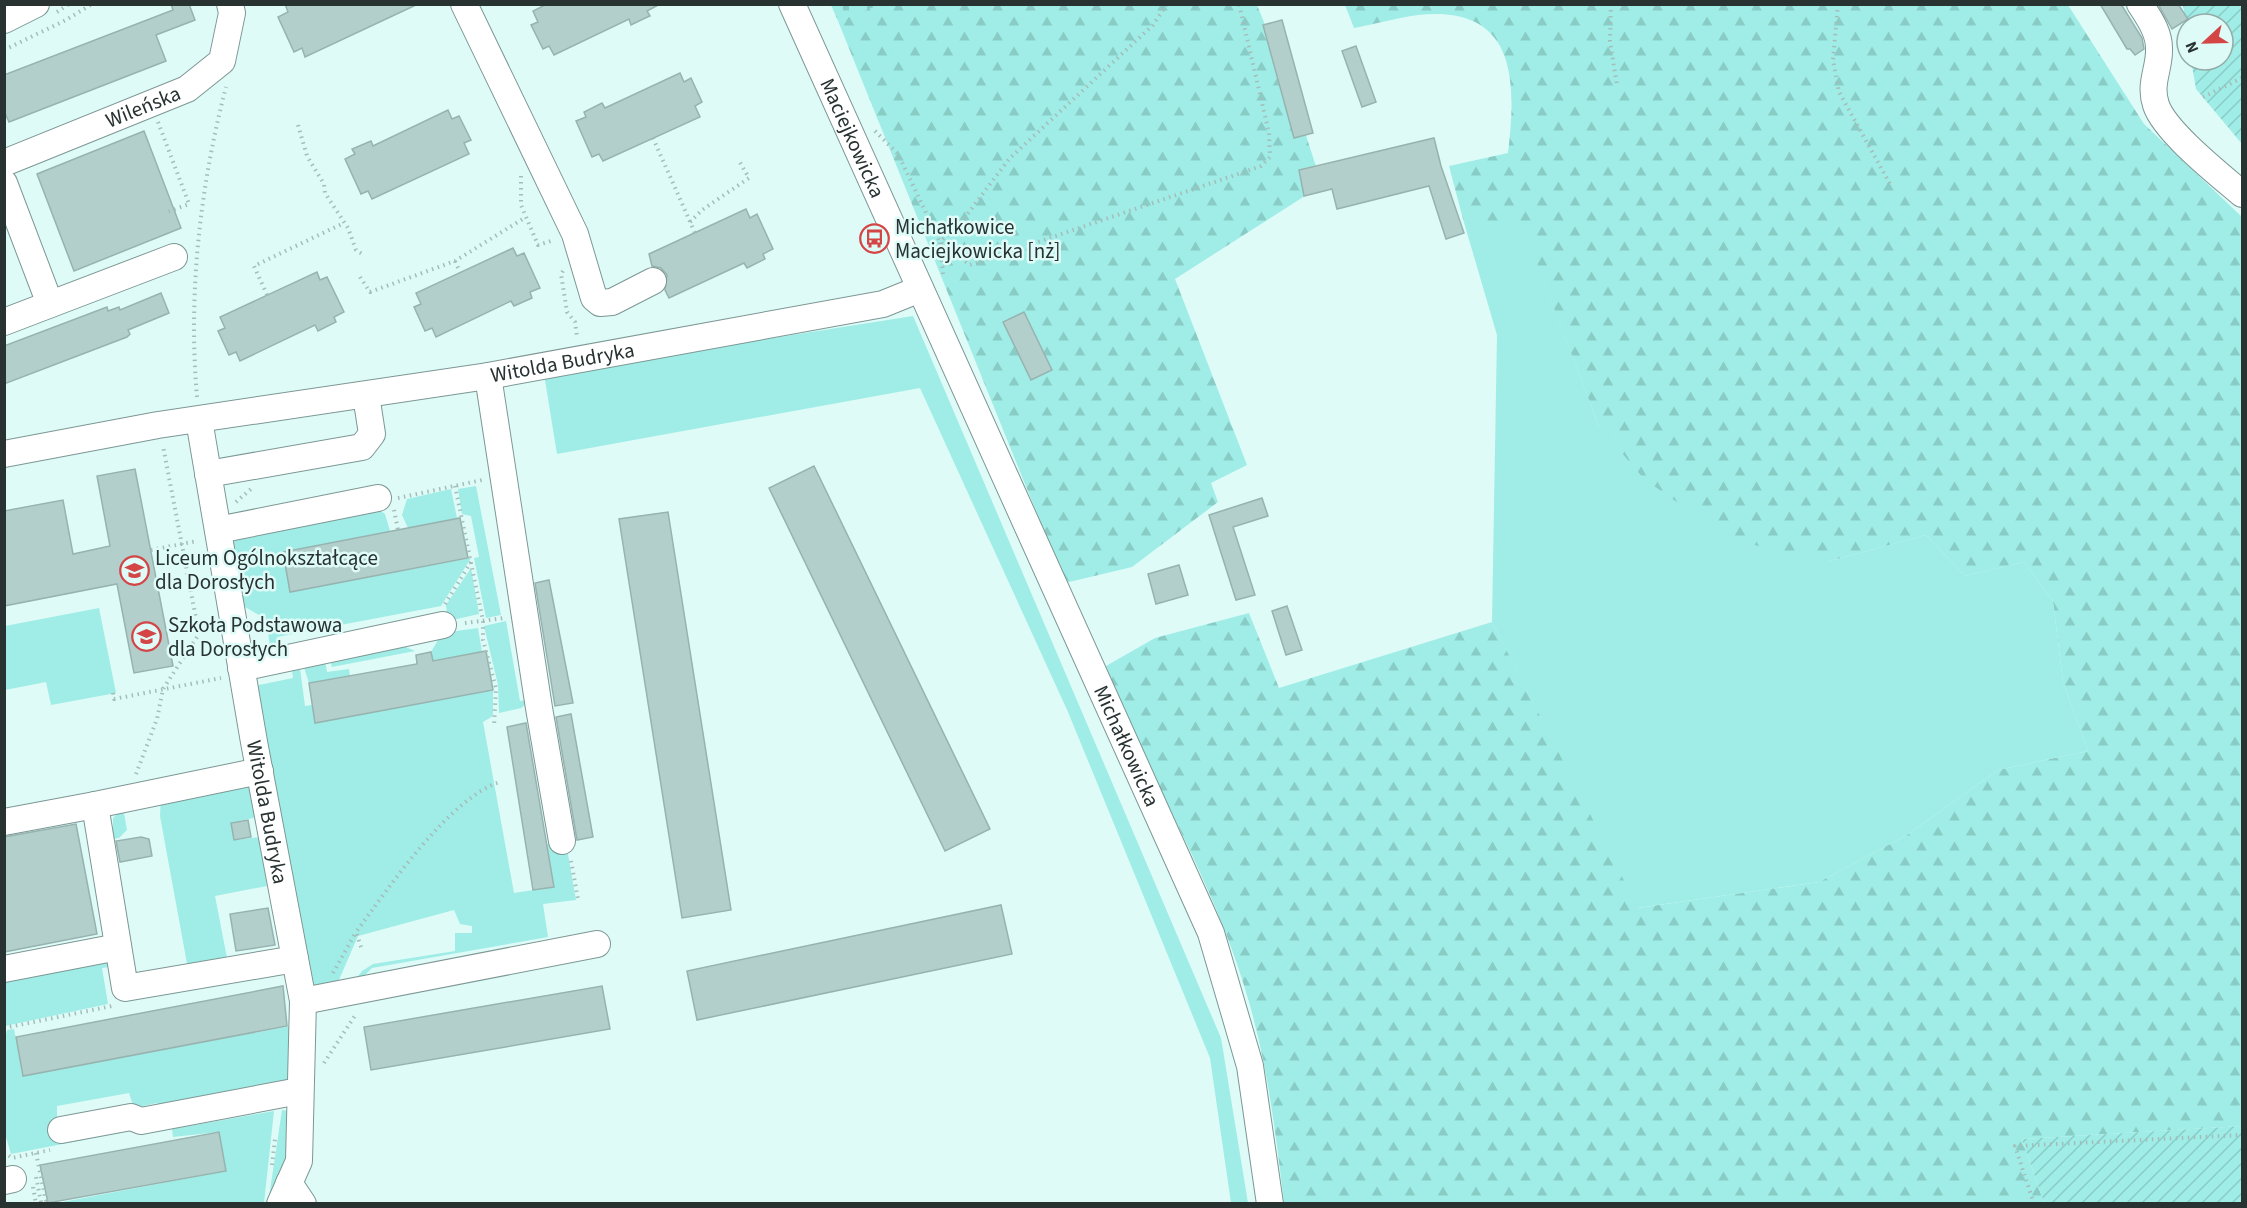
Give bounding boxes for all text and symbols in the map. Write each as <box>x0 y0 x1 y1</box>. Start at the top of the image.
north arrow <box>2175 12 2235 72</box>
text: N <box>2180 38 2204 56</box>
street label: Maciejkowicka <box>812 73 892 203</box>
street label: Wileńska <box>101 78 185 135</box>
place label: Michałkowice Maciejkowicka [nż] <box>895 212 1060 266</box>
bus stop icon: Michałkowice Maciejkowicka [nż] <box>858 223 890 255</box>
street label: Witolda Budryka <box>488 335 637 390</box>
place label: Liceum Ogólnokształcące dla Dorosłych <box>155 543 378 597</box>
school or university icon: Liceum Ogólnokształcące dla Dorosłych <box>118 554 150 586</box>
place label: Szkoła Podstawowa dla Dorosłych <box>168 610 342 664</box>
school or university icon: Szkoła Podstawowa dla Dorosłych <box>131 621 163 653</box>
street label: Michałkowicka <box>1086 680 1167 812</box>
street label: Witolda Budryka <box>239 738 296 886</box>

